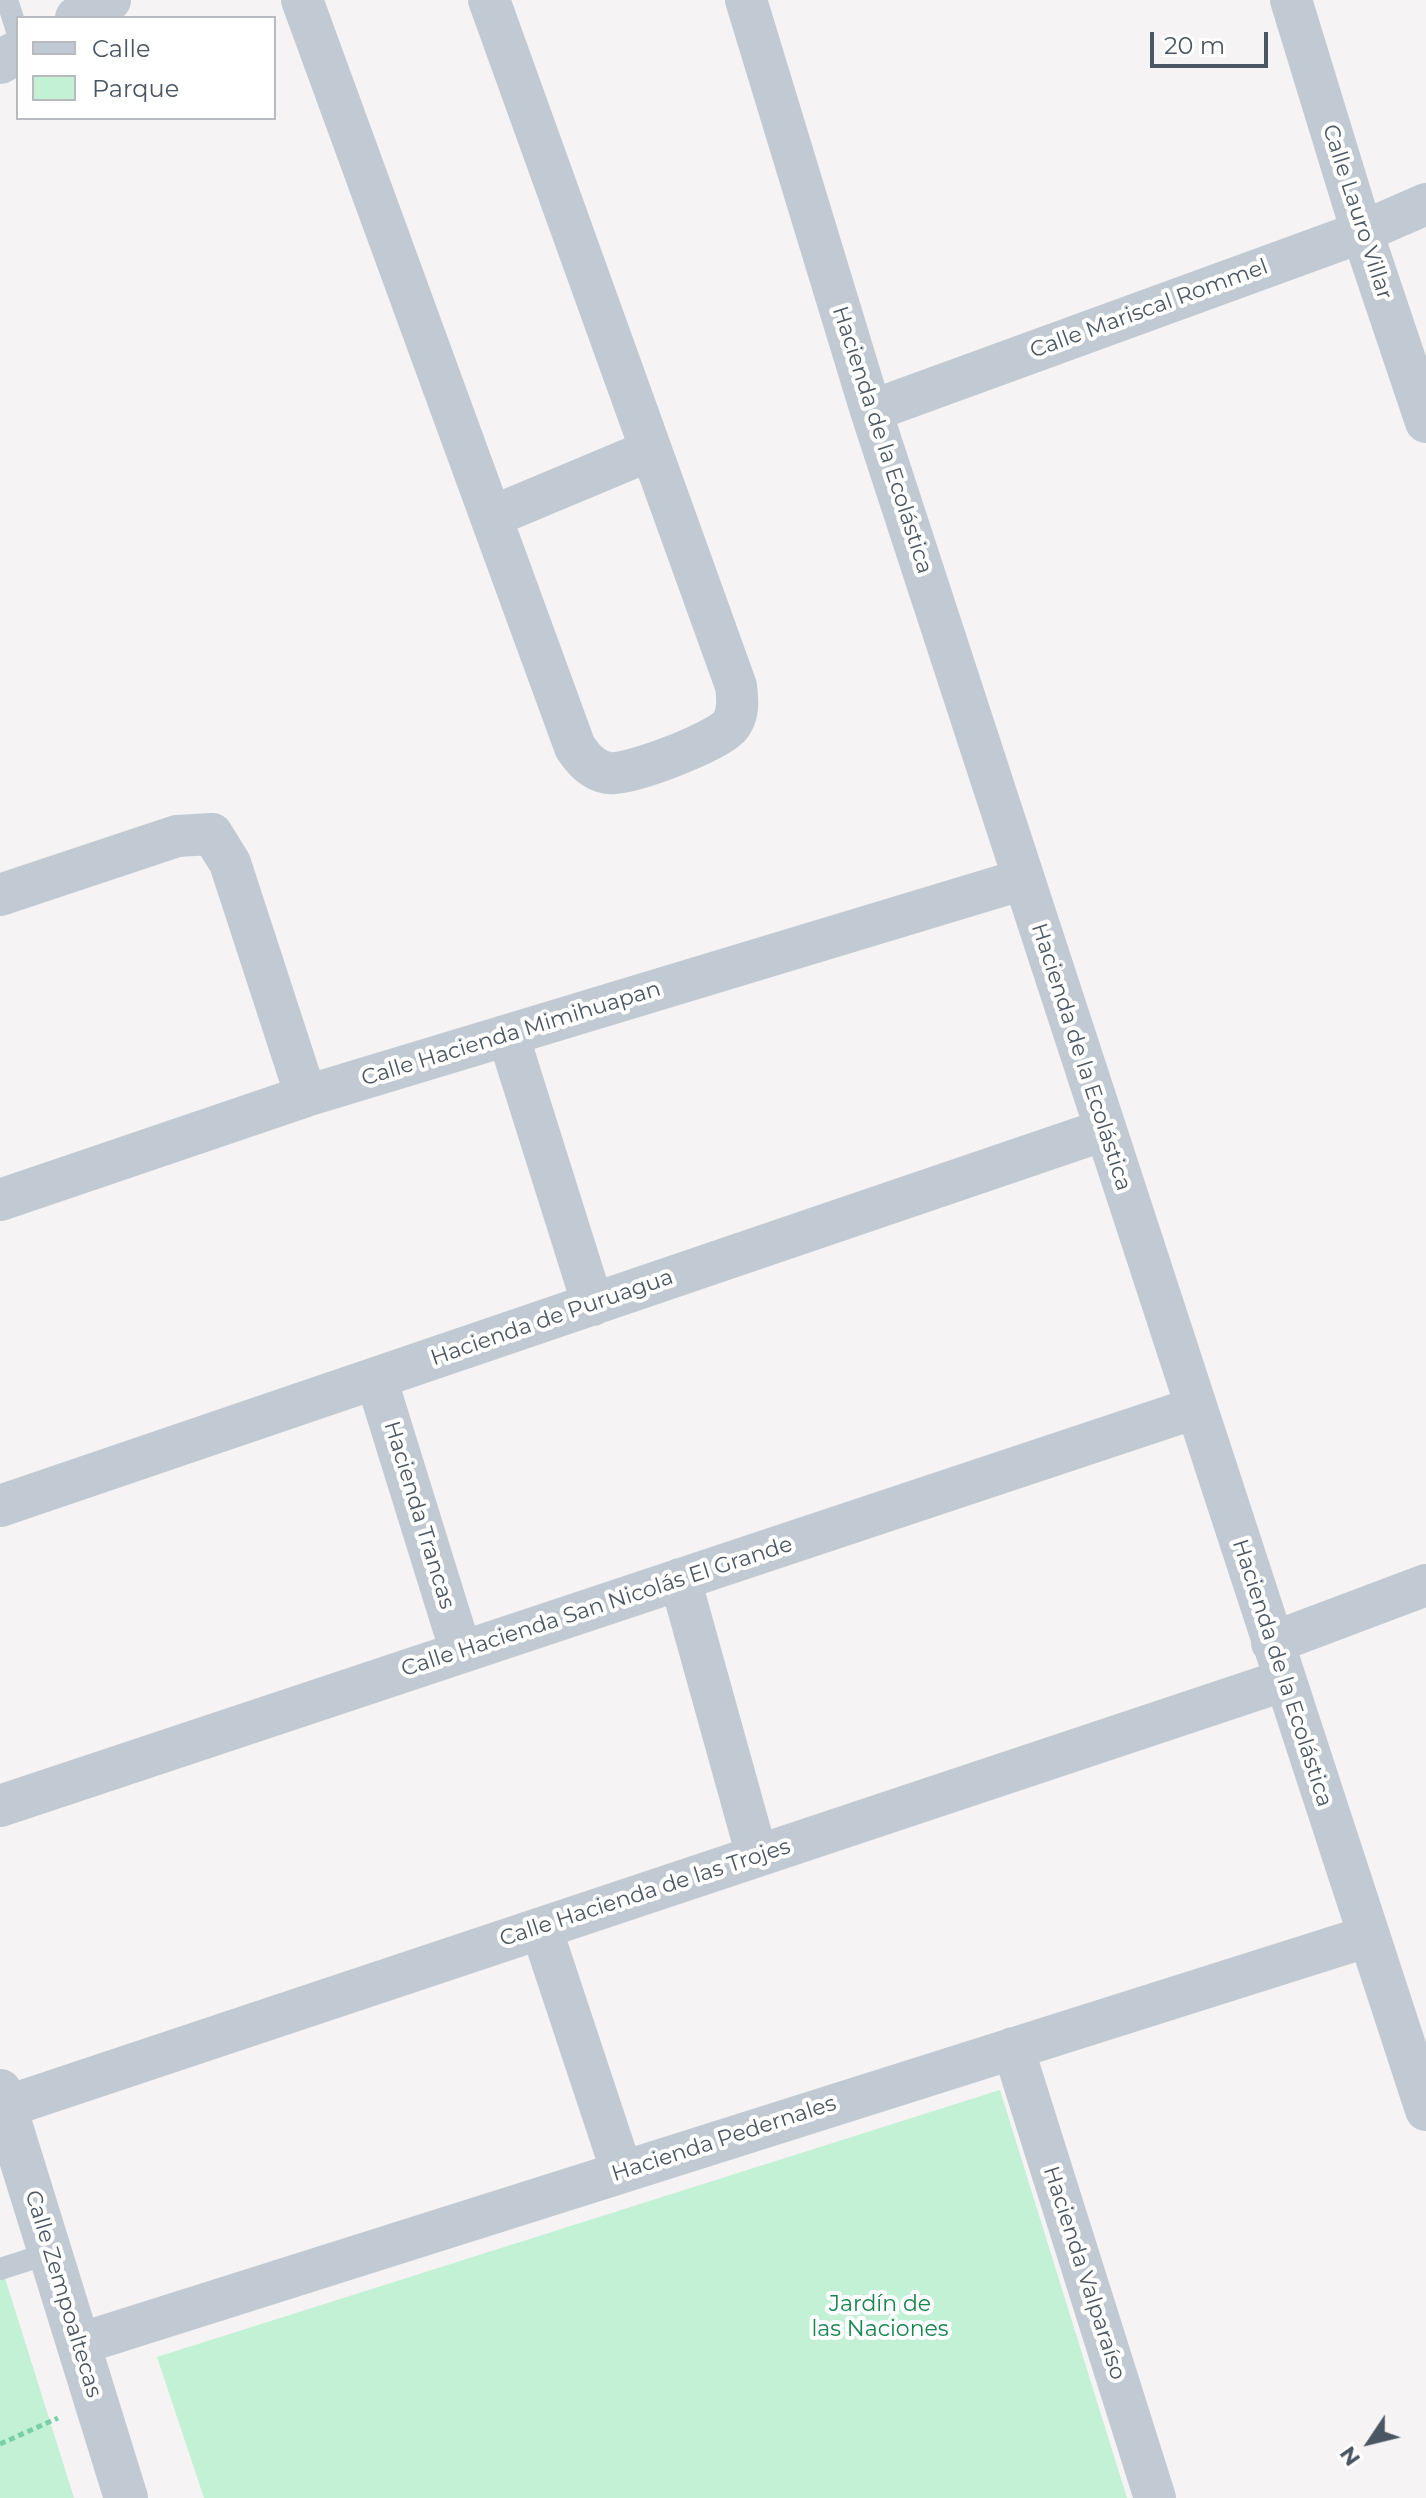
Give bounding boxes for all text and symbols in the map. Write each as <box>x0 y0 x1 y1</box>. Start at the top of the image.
legend <box>16 16 276 120</box>
scale bar <box>1154 16 1272 66</box>
text: 20 m <box>1164 31 1225 60</box>
text: Calle <box>92 34 150 63</box>
text: Parque <box>92 74 179 103</box>
street label: Calle Lauro Villar <box>1316 121 1398 303</box>
street label: Calle Mariscal Rommel <box>1026 254 1272 364</box>
street label: Hacienda de la Ecolástica <box>826 303 938 577</box>
street label: Hacienda de la Ecolástica <box>1025 920 1137 1194</box>
street label: Calle Hacienda Mimihuapan <box>358 976 664 1092</box>
street label: Hacienda de Puruagua <box>427 1264 677 1372</box>
street label: Hacienda Trancas <box>378 1418 460 1612</box>
street label: Calle Hacienda San Nicolás El Grande <box>398 1531 796 1683</box>
street label: Hacienda de la Ecolástica <box>1226 1536 1338 1810</box>
street label: Calle Hacienda de las Trojes <box>496 1833 794 1953</box>
street label: Hacienda Pedernales <box>609 2090 839 2188</box>
street label: Hacienda Valparaíso <box>1037 2163 1131 2383</box>
street label: Calle Zempoaltecas <box>19 2187 107 2401</box>
park label: Jardín de las Naciones <box>811 2292 949 2344</box>
north arrow <box>1330 2402 1410 2482</box>
text: N <box>1334 2441 1366 2471</box>

